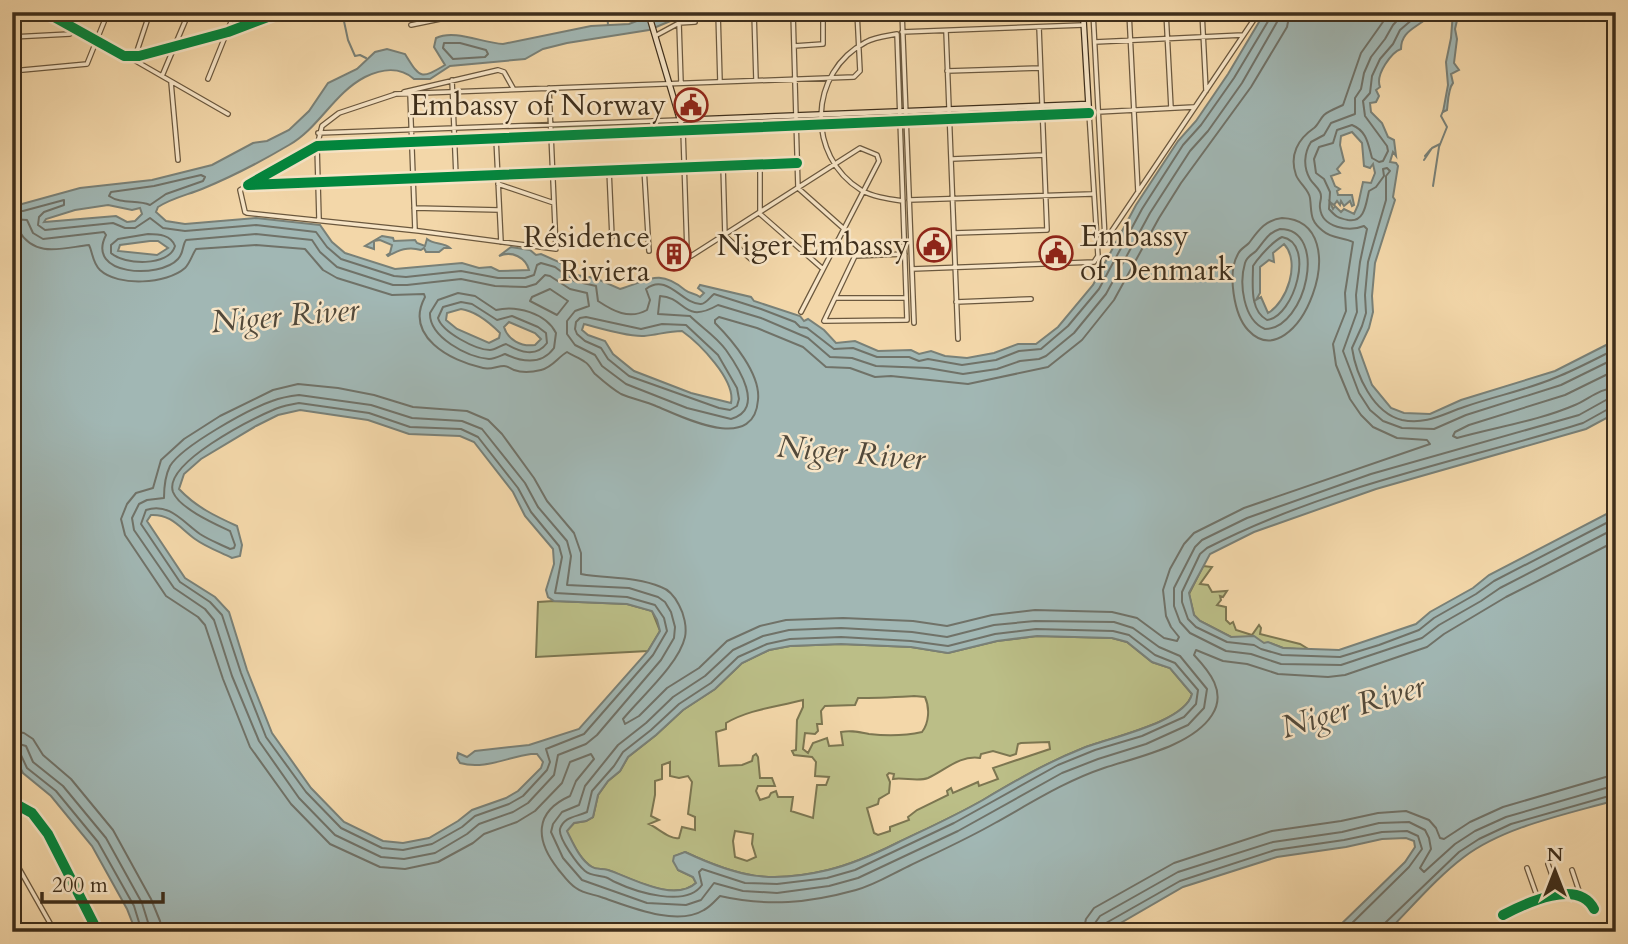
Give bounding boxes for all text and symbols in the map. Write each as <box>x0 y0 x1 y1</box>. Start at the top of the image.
place label: Embassy of Norway <box>410 85 666 126</box>
public building icon: Embassy of Norway <box>672 86 710 124</box>
place label: Embassy of Denmark <box>1080 216 1234 291</box>
place label: Résidence Riviera <box>523 217 650 292</box>
place label: Niger Embassy <box>717 225 909 266</box>
public building icon: Niger Embassy <box>915 226 953 264</box>
public building icon: Embassy of Denmark <box>1037 234 1075 272</box>
building icon: Résidence Riviera <box>655 235 693 273</box>
water label: Niger River <box>209 287 362 344</box>
water label: Niger River <box>775 425 928 482</box>
water label: Niger River <box>1276 664 1432 750</box>
north arrow <box>1520 836 1590 906</box>
text: N <box>1547 842 1564 868</box>
scale bar <box>42 860 163 904</box>
text: 200 m <box>52 871 108 900</box>

